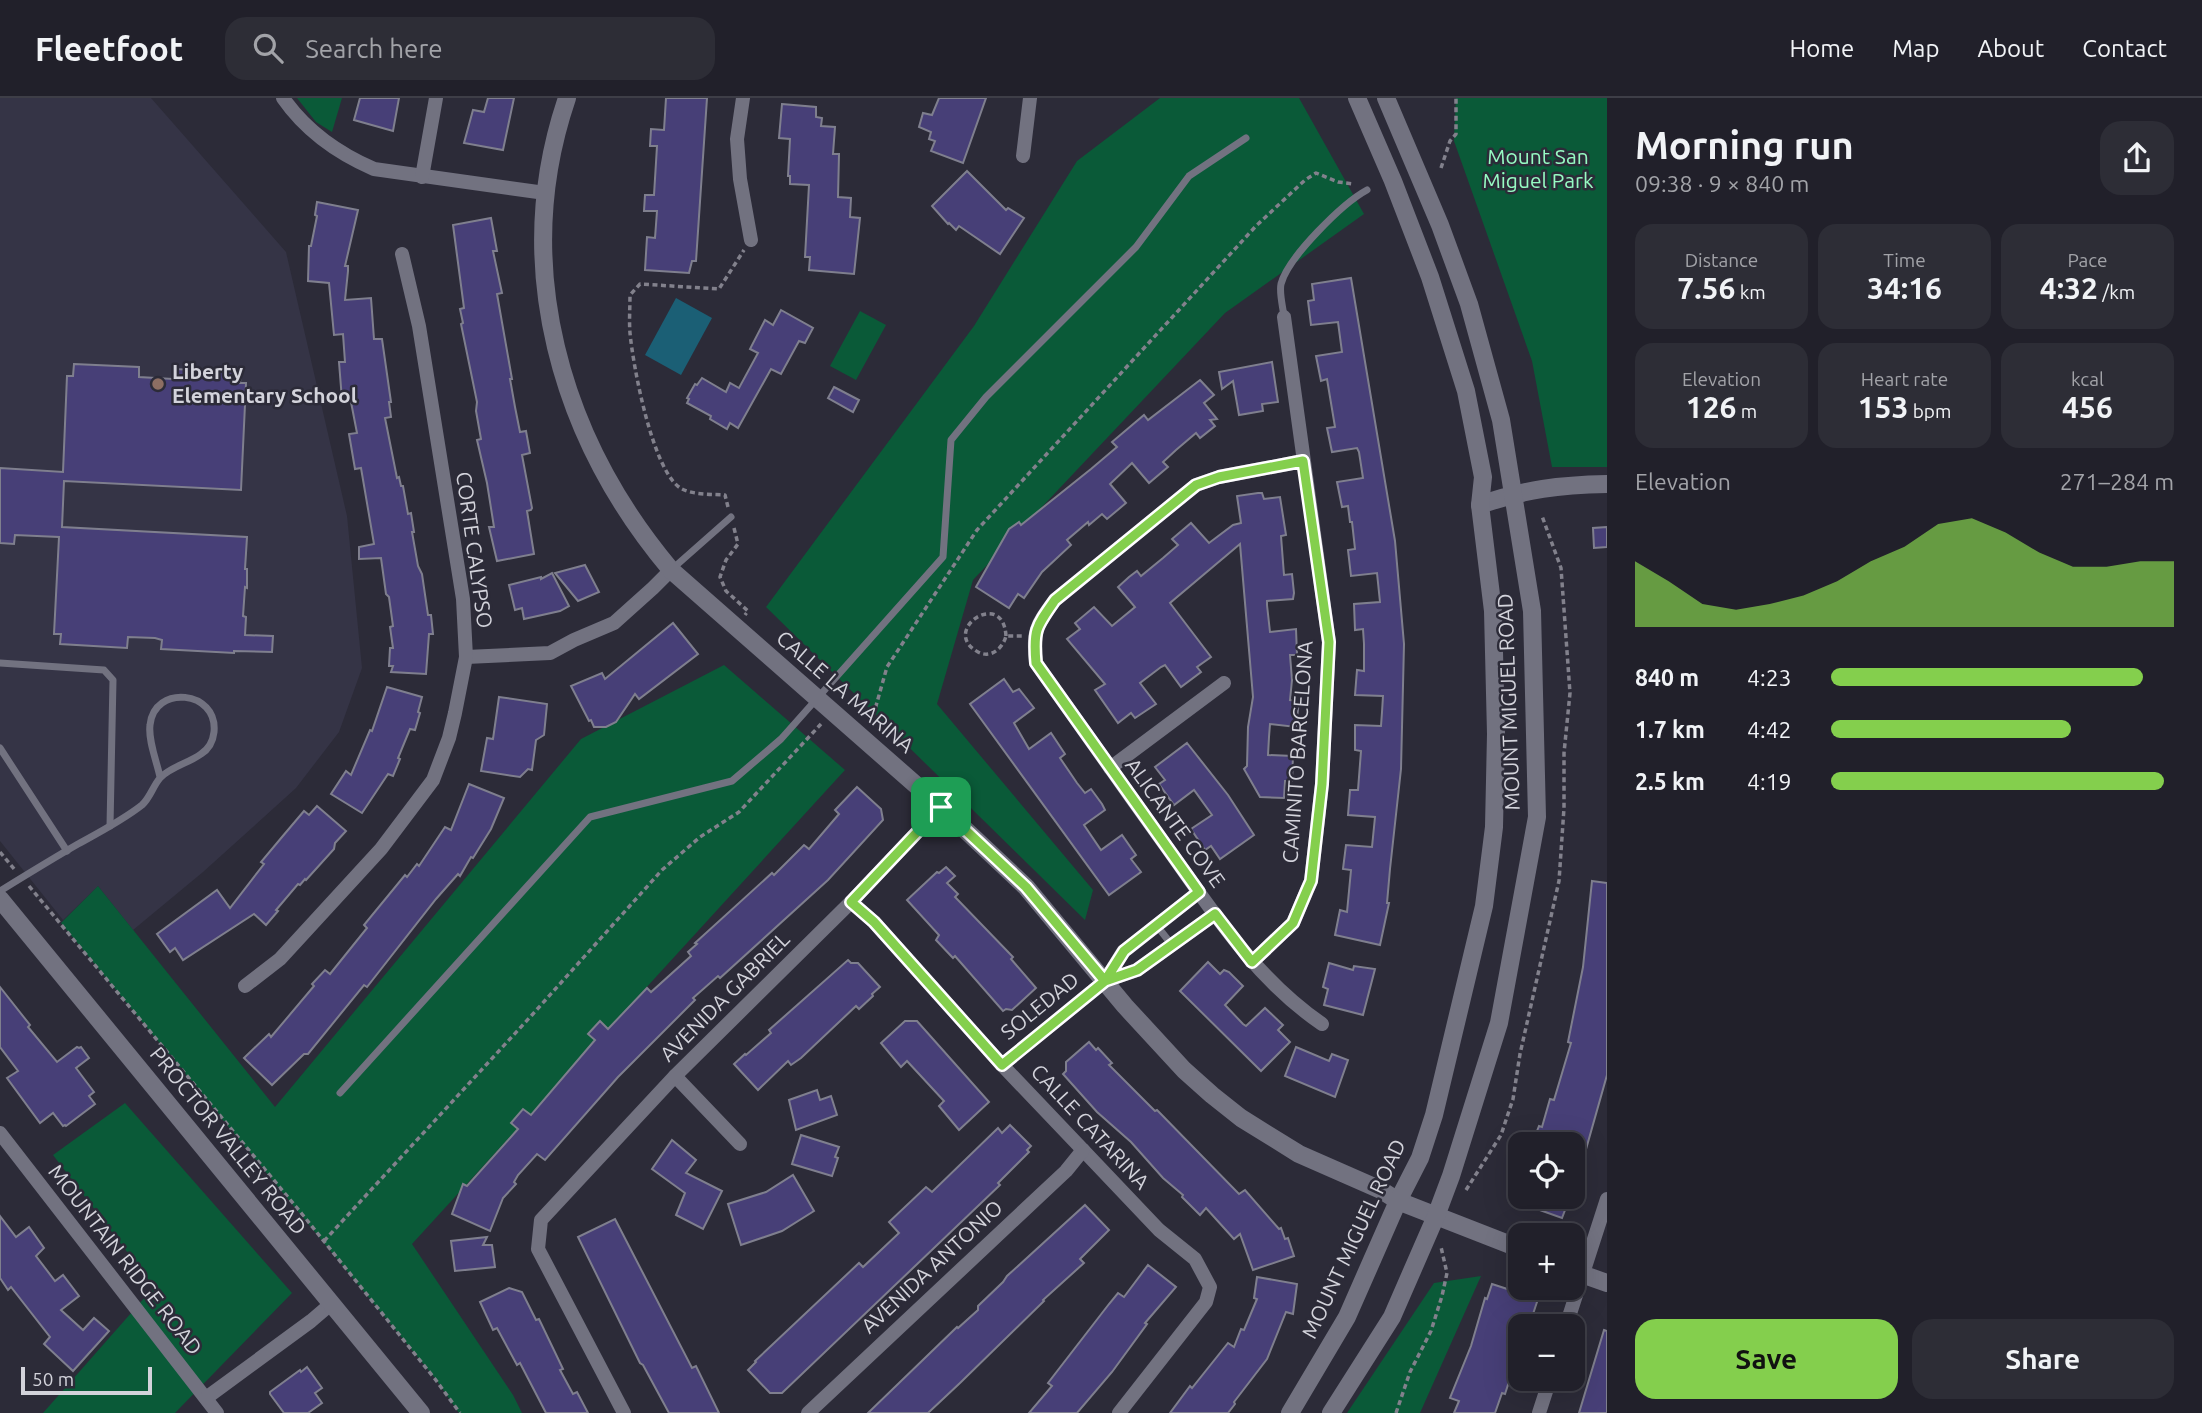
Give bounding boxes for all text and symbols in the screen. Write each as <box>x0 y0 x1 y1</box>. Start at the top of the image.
search box <box>225 17 715 80</box>
icon: search <box>249 29 287 67</box>
text: Fleetfoot <box>35 30 183 67</box>
text: Search here <box>305 34 443 63</box>
text: Home <box>1789 35 1854 62</box>
text: Map <box>1892 35 1939 62</box>
text: About <box>1977 35 2044 62</box>
text: Contact <box>2082 35 2167 62</box>
button: share <box>2100 121 2174 195</box>
text: Morning run <box>1635 124 1854 166</box>
park label: Mount San Miguel Park <box>1482 144 1594 192</box>
text: 09:38 · 9 × 840 m <box>1635 171 1809 196</box>
text: Distance <box>1685 249 1758 271</box>
text: Time <box>1883 249 1926 271</box>
text: Pace <box>2067 249 2108 271</box>
text: 7.56 <box>1677 271 1735 305</box>
text: 34:16 <box>1867 271 1942 305</box>
text: 4:32 <box>2040 271 2098 305</box>
text: km <box>1735 281 1766 303</box>
text: /km <box>2098 281 2135 303</box>
place label: Liberty Elementary School <box>172 359 357 407</box>
text: Elevation <box>1682 368 1761 390</box>
text: Heart rate <box>1861 368 1948 390</box>
text: kcal <box>2071 368 2104 390</box>
marker: Liberty Elementary School <box>150 376 166 392</box>
text: 126 <box>1686 390 1737 424</box>
text: 153 <box>1858 390 1908 424</box>
text: 456 <box>2062 390 2113 424</box>
text: m <box>1737 400 1757 422</box>
text: bpm <box>1908 400 1951 422</box>
text: Elevation <box>1635 469 1731 494</box>
text: 271–284 m <box>2060 469 2174 494</box>
street label: CORTE CALYPSO <box>452 470 498 630</box>
street label: MOUNT MIGUEL ROAD <box>1492 593 1524 811</box>
street label: CALLE LA MARINA <box>772 625 919 758</box>
street label: CAMINITO BARCELONA <box>1277 640 1317 864</box>
text: 840 m <box>1635 665 1699 690</box>
text: 4:23 <box>1747 665 1792 690</box>
text: 1.7 km <box>1635 717 1705 742</box>
text: 4:42 <box>1747 717 1792 742</box>
street label: ALICANTE COVE <box>1121 753 1231 892</box>
text: 2.5 km <box>1635 769 1705 794</box>
text: 4:19 <box>1747 769 1792 794</box>
pin <box>911 777 971 837</box>
icon: arrive <box>922 788 960 826</box>
street label: AVENIDA GABRIEL <box>655 926 794 1066</box>
street label: SOLEDAD <box>996 967 1083 1044</box>
street label: PROCTOR VALLEY ROAD <box>146 1042 312 1239</box>
street label: CALLE CATARINA <box>1027 1059 1155 1194</box>
map controls <box>1508 1132 1585 1391</box>
button: locate <box>1508 1132 1585 1209</box>
street label: MOUNT MIGUEL ROAD <box>1296 1135 1410 1342</box>
street label: MOUNTAIN RIDGE ROAD <box>44 1160 207 1359</box>
street label: AVENIDA ANTONIO <box>856 1195 1007 1338</box>
button: + <box>1508 1223 1585 1300</box>
button: − <box>1508 1314 1585 1391</box>
button: Save <box>1635 1319 1898 1399</box>
button: Share <box>1912 1319 2174 1399</box>
scale bar <box>21 1364 152 1396</box>
text: 50 m <box>32 1368 74 1390</box>

